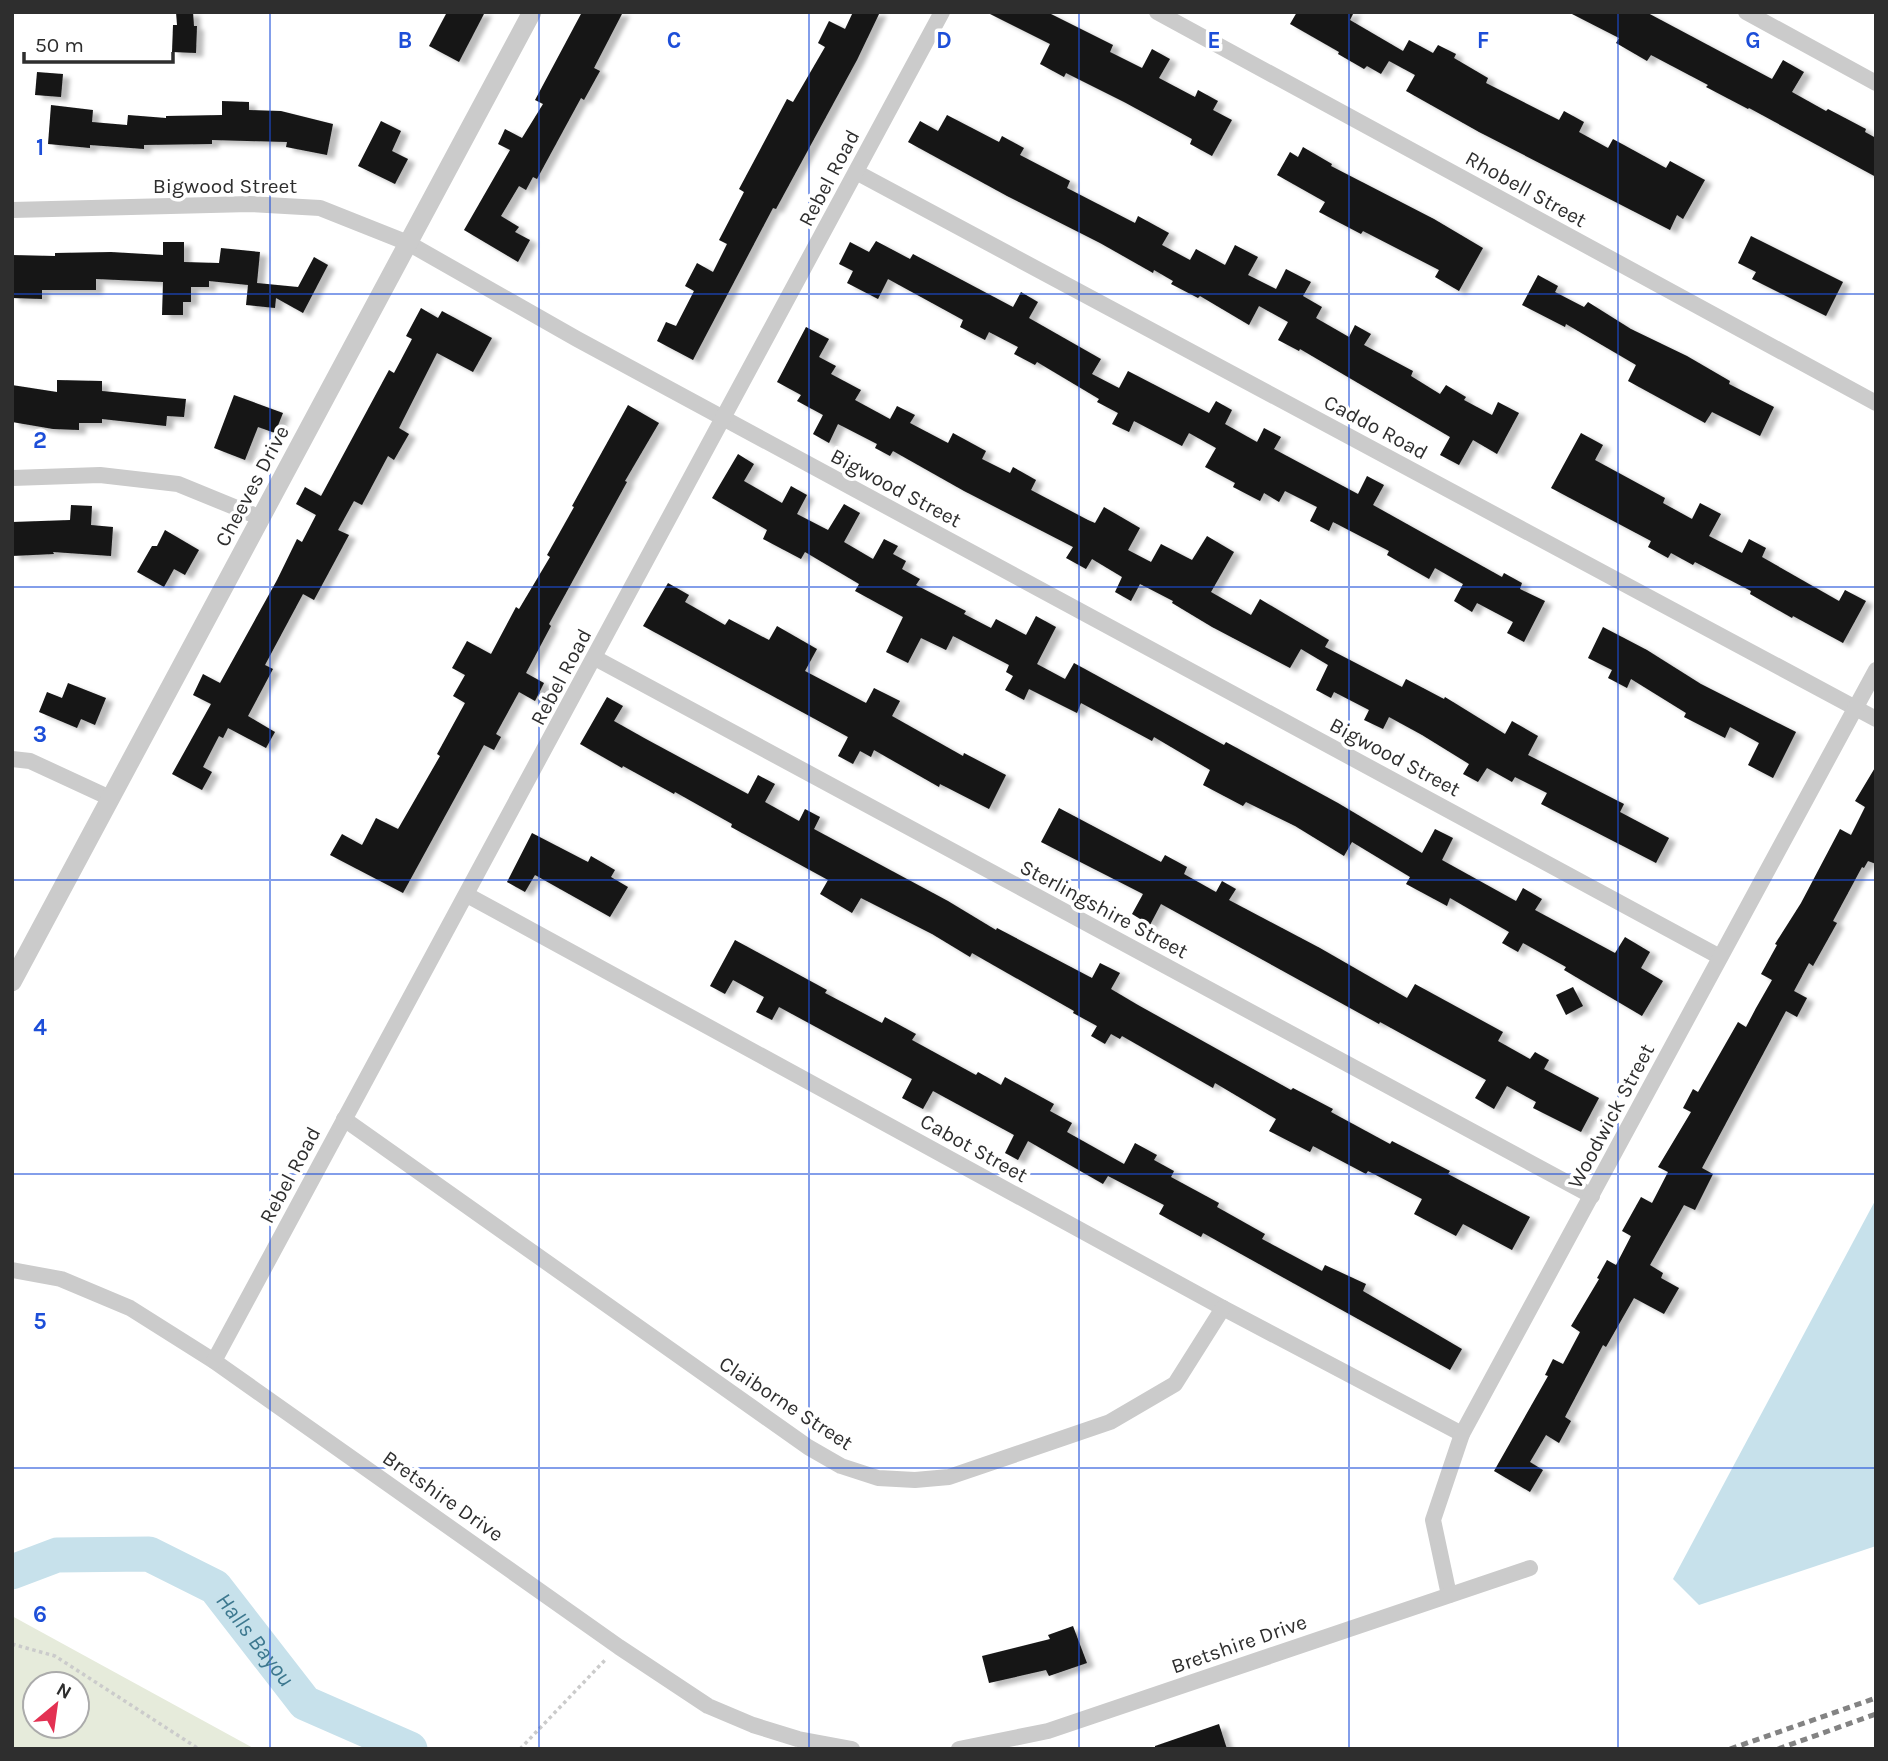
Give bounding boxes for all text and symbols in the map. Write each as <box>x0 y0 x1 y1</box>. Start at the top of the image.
scale bar <box>24 21 173 65</box>
text: B <box>398 27 412 54</box>
text: C <box>667 27 681 54</box>
text: D <box>936 27 952 54</box>
text: E <box>1207 27 1221 54</box>
text: F <box>1477 27 1489 54</box>
text: G <box>1745 27 1761 54</box>
text: 50 m <box>35 33 84 57</box>
street label: Rebel Road <box>794 126 864 230</box>
text: 1 <box>36 134 44 161</box>
street label: Rhobell Street <box>1461 146 1591 232</box>
street label: Bigwood Street <box>153 174 297 198</box>
street label: Caddo Road <box>1320 390 1432 464</box>
street label: Cheeves Drive <box>210 421 294 551</box>
text: 2 <box>33 427 47 454</box>
street label: Bigwood Street <box>827 444 965 533</box>
street label: Rebel Road <box>526 625 596 729</box>
street label: Bigwood Street <box>1326 713 1464 802</box>
text: 3 <box>33 721 47 748</box>
street label: Sterlingshire Street <box>1016 855 1192 963</box>
text: 4 <box>33 1014 47 1041</box>
street label: Woodwick Street <box>1563 1040 1659 1192</box>
street label: Cabot Street <box>916 1109 1032 1187</box>
street label: Rebel Road <box>255 1123 325 1227</box>
text: 5 <box>33 1308 47 1335</box>
street label: Claiborne Street <box>715 1351 857 1455</box>
street label: Bretshire Drive <box>378 1446 508 1546</box>
water label: Halls Bayou <box>211 1587 300 1691</box>
text: 6 <box>33 1601 47 1628</box>
street label: Bretshire Drive <box>1168 1610 1310 1678</box>
north arrow <box>21 1670 91 1740</box>
text: N <box>52 1678 75 1704</box>

